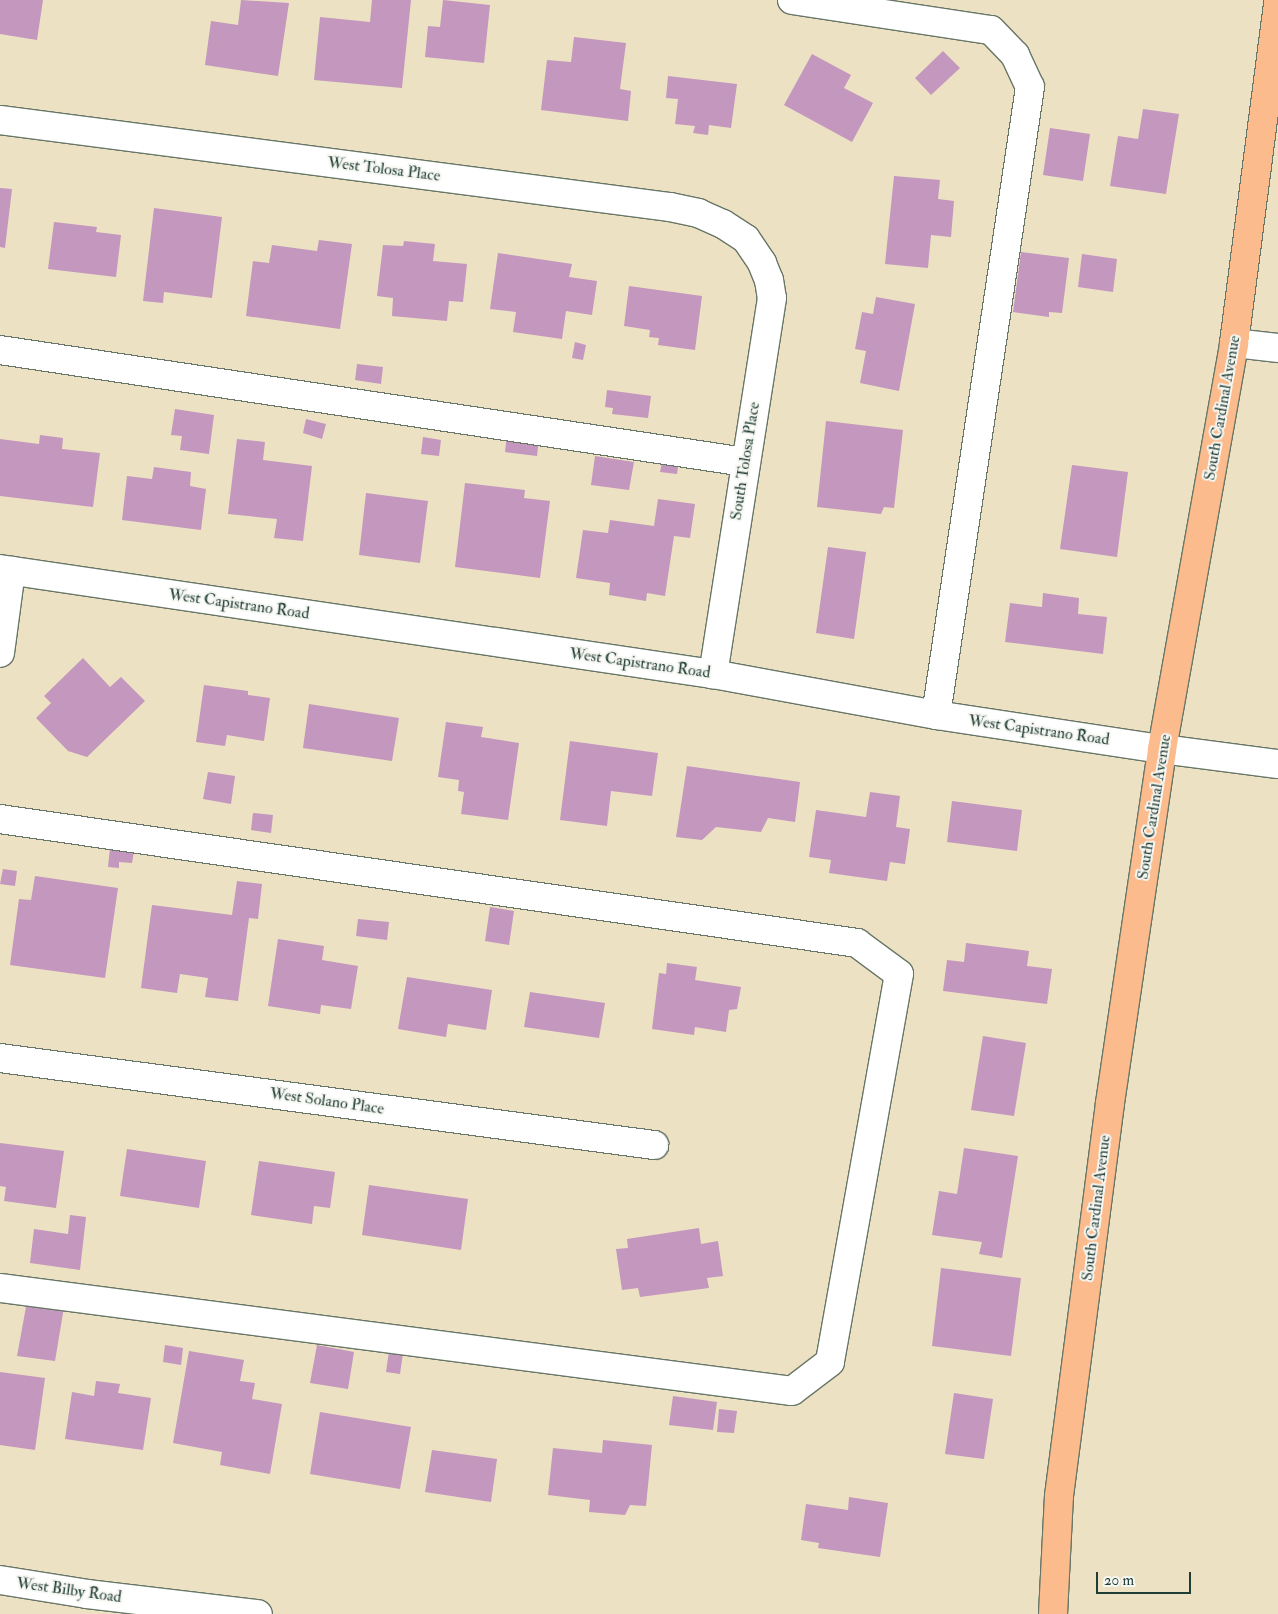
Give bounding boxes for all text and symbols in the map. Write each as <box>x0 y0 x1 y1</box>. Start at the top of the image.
street label: West Tolosa Place <box>327 153 441 185</box>
street label: South Cardinal Avenue <box>1200 334 1244 482</box>
street label: South Tolosa Place <box>726 400 764 522</box>
street label: West Capistrano Road <box>167 585 311 623</box>
street label: West Capistrano Road <box>568 644 712 682</box>
street label: West Capistrano Road <box>967 711 1111 749</box>
street label: South Cardinal Avenue <box>1133 733 1175 881</box>
street label: West Solano Place <box>269 1083 385 1119</box>
street label: South Cardinal Avenue <box>1078 1134 1114 1282</box>
scale bar <box>1098 1562 1193 1594</box>
text: 20 m <box>1104 1571 1134 1590</box>
street label: West Bilby Road <box>15 1573 123 1607</box>

